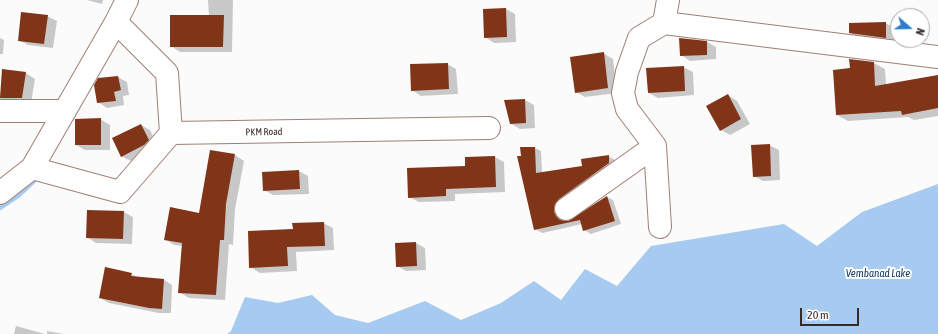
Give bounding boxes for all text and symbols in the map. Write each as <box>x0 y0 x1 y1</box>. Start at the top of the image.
north arrow <box>890 8 930 48</box>
text: N <box>914 27 927 37</box>
street label: PKM Road <box>245 126 283 138</box>
water label: Vembanad Lake <box>846 267 910 281</box>
scale bar <box>802 300 861 326</box>
text: 20 m <box>807 308 829 322</box>

